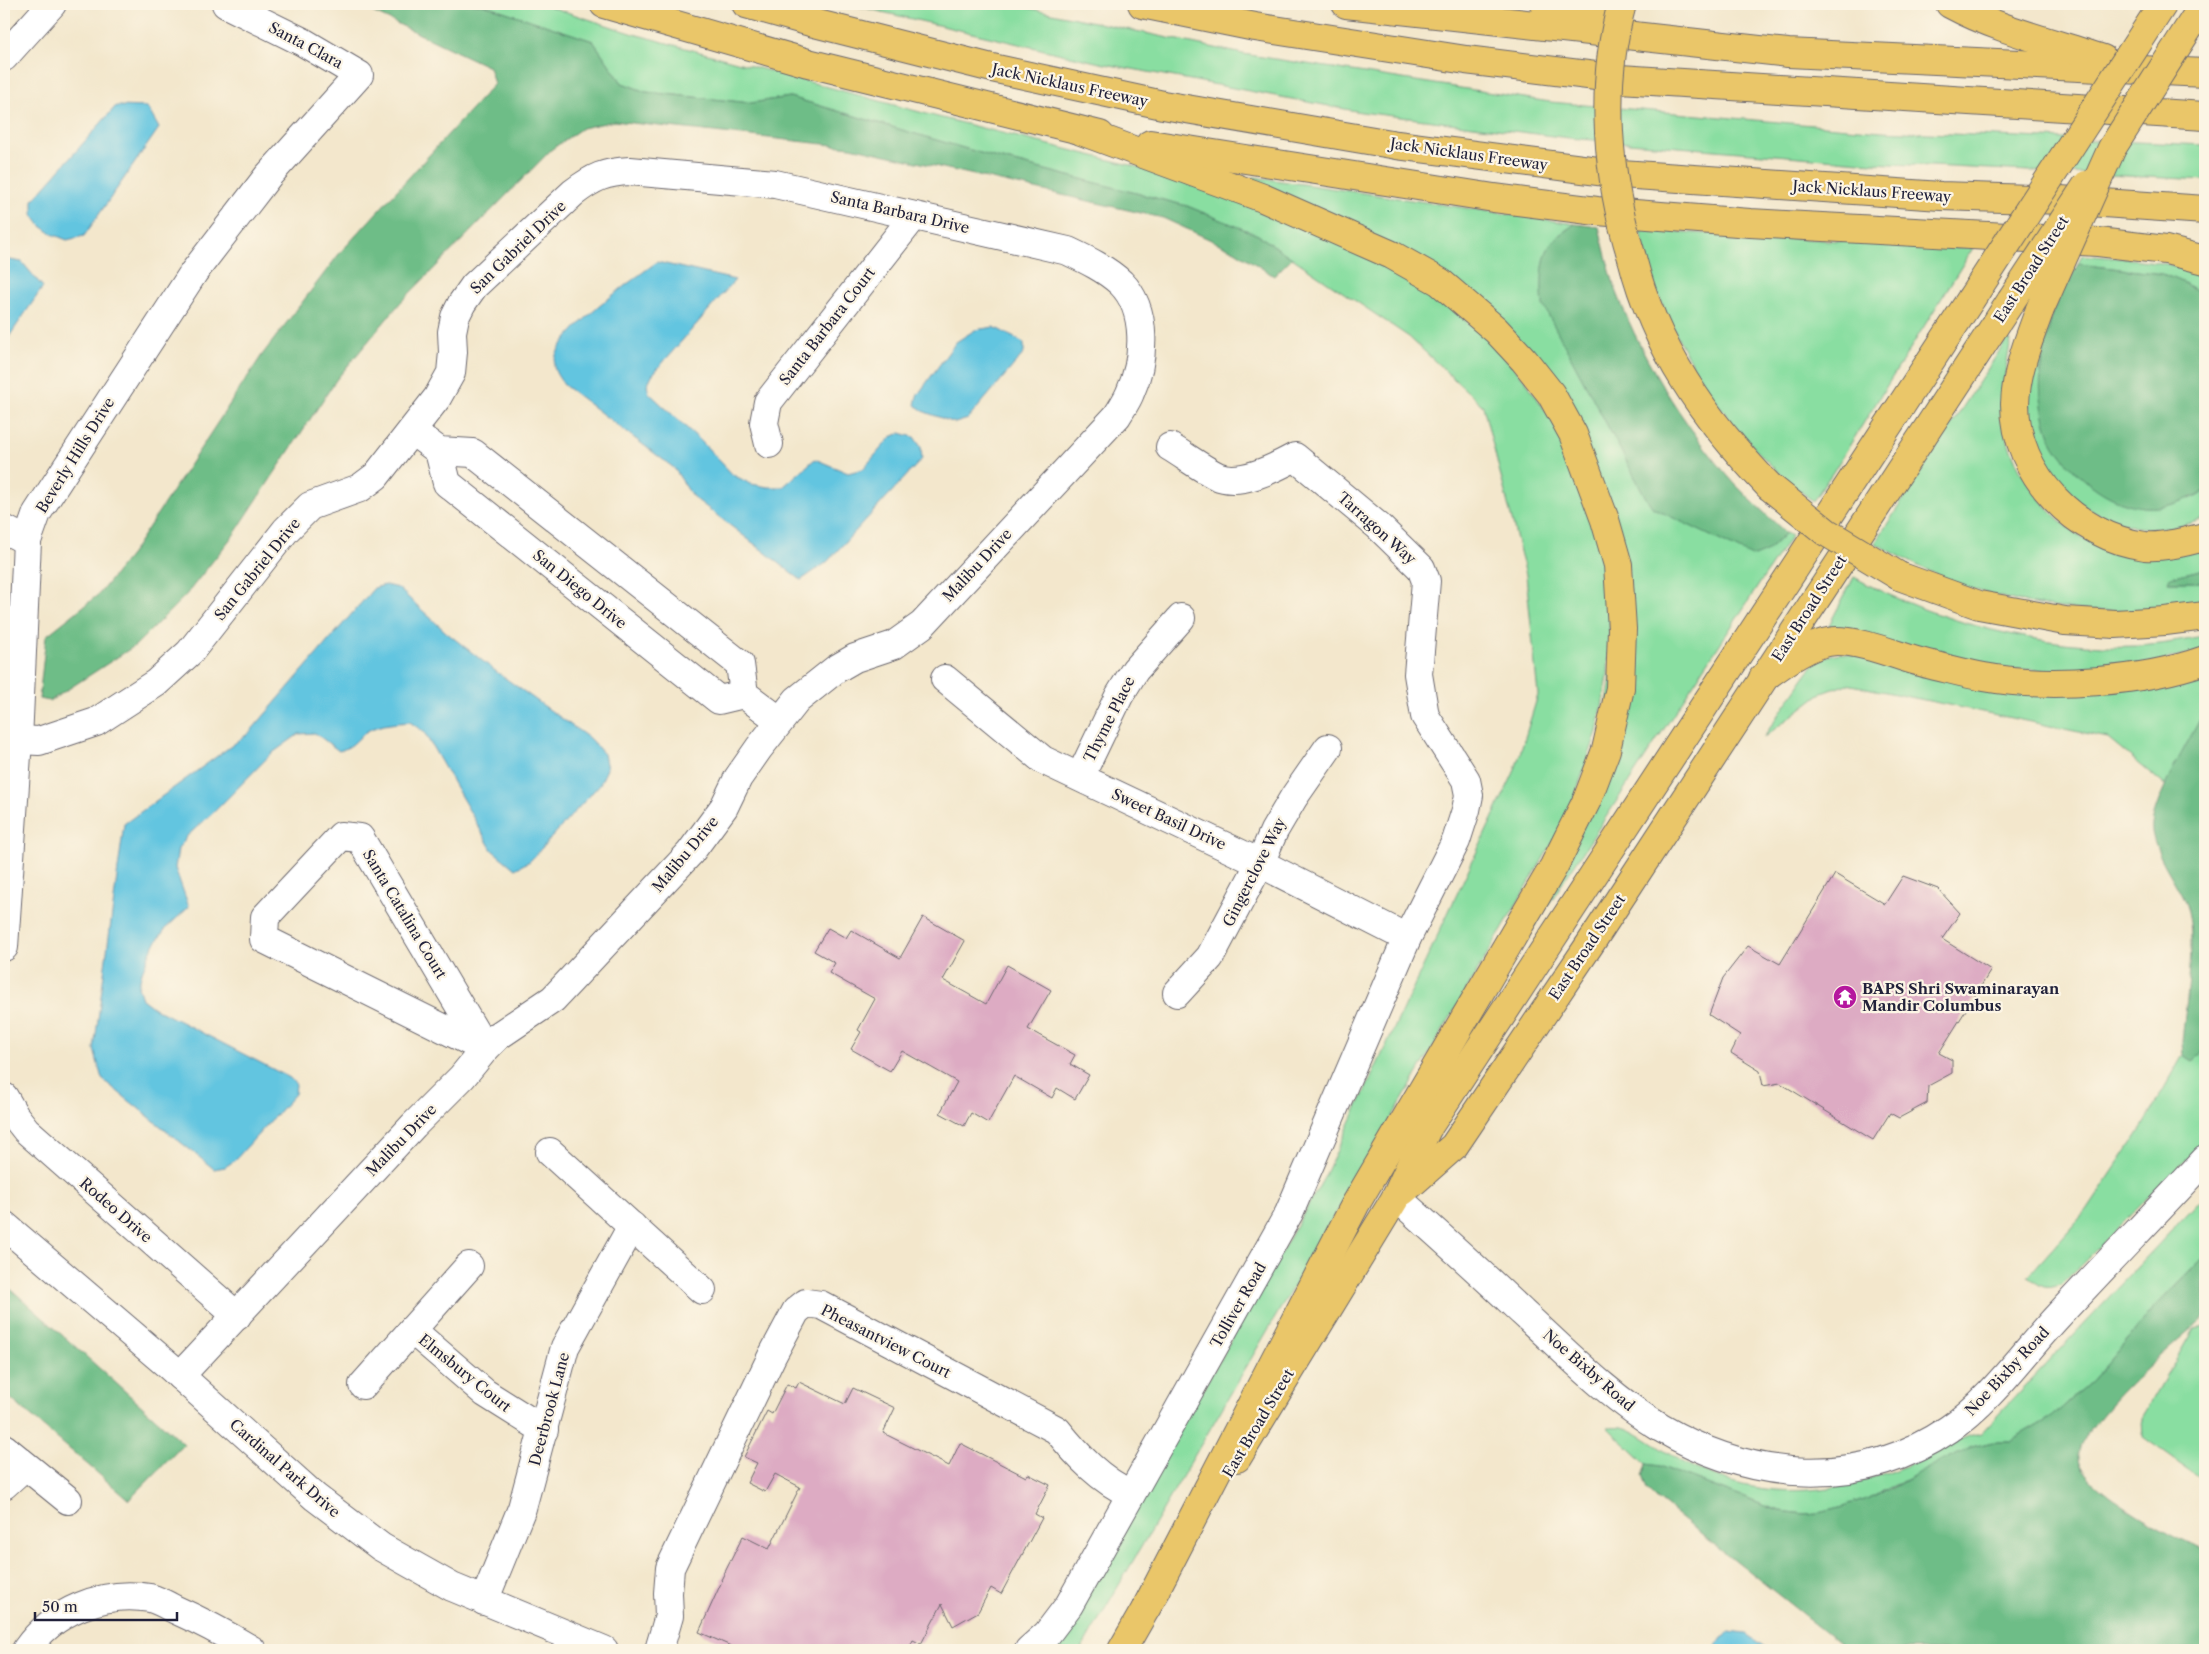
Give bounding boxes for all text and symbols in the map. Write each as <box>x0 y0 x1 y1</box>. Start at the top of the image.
street label: Santa Clara <box>266 18 346 73</box>
street label: Jack Nicklaus Freeway <box>988 59 1150 111</box>
street label: Jack Nicklaus Freeway <box>1387 133 1550 175</box>
street label: Jack Nicklaus Freeway <box>1790 176 1953 206</box>
street label: Santa Barbara Drive <box>829 187 971 237</box>
street label: San Gabriel Drive <box>466 196 570 298</box>
street label: East Broad Street <box>1989 212 2073 326</box>
street label: Santa Barbara Court <box>775 263 879 389</box>
street label: Beverly Hills Drive <box>32 394 118 516</box>
street label: Tarragon Way <box>1334 488 1421 569</box>
street label: San Gabriel Drive <box>210 514 304 624</box>
street label: Malibu Drive <box>938 524 1016 606</box>
street label: San Diego Drive <box>529 545 631 633</box>
street label: East Broad Street <box>1767 551 1851 665</box>
street label: Thyme Place <box>1079 673 1139 765</box>
street label: Sweet Basil Drive <box>1109 784 1229 854</box>
street label: Malibu Drive <box>648 812 722 896</box>
street label: Gingerclove Way <box>1218 814 1290 930</box>
street label: Santa Catalina Court <box>359 846 452 983</box>
street label: East Broad Street <box>1545 890 1630 1003</box>
place label: BAPS Shri Swaminarayan Mandir Columbus <box>1862 979 2060 1015</box>
temple icon: BAPS Shri Swaminarayan Mandir Columbus <box>1832 984 1858 1010</box>
street label: Malibu Drive <box>362 1100 440 1180</box>
street label: Rodeo Drive <box>76 1173 156 1247</box>
street label: Tolliver Road <box>1206 1259 1270 1351</box>
street label: Pheasantview Court <box>818 1300 955 1382</box>
street label: Noe Bixby Road <box>1961 1322 2053 1420</box>
street label: Noe Bixby Road <box>1539 1325 1639 1415</box>
street label: Elmsbury Court <box>415 1330 516 1417</box>
street label: Deerbrook Lane <box>525 1350 573 1468</box>
street label: East Broad Street <box>1218 1365 1298 1481</box>
street label: Cardinal Park Drive <box>226 1415 344 1521</box>
scale bar <box>35 1589 178 1621</box>
text: 50 m <box>42 1597 78 1616</box>

